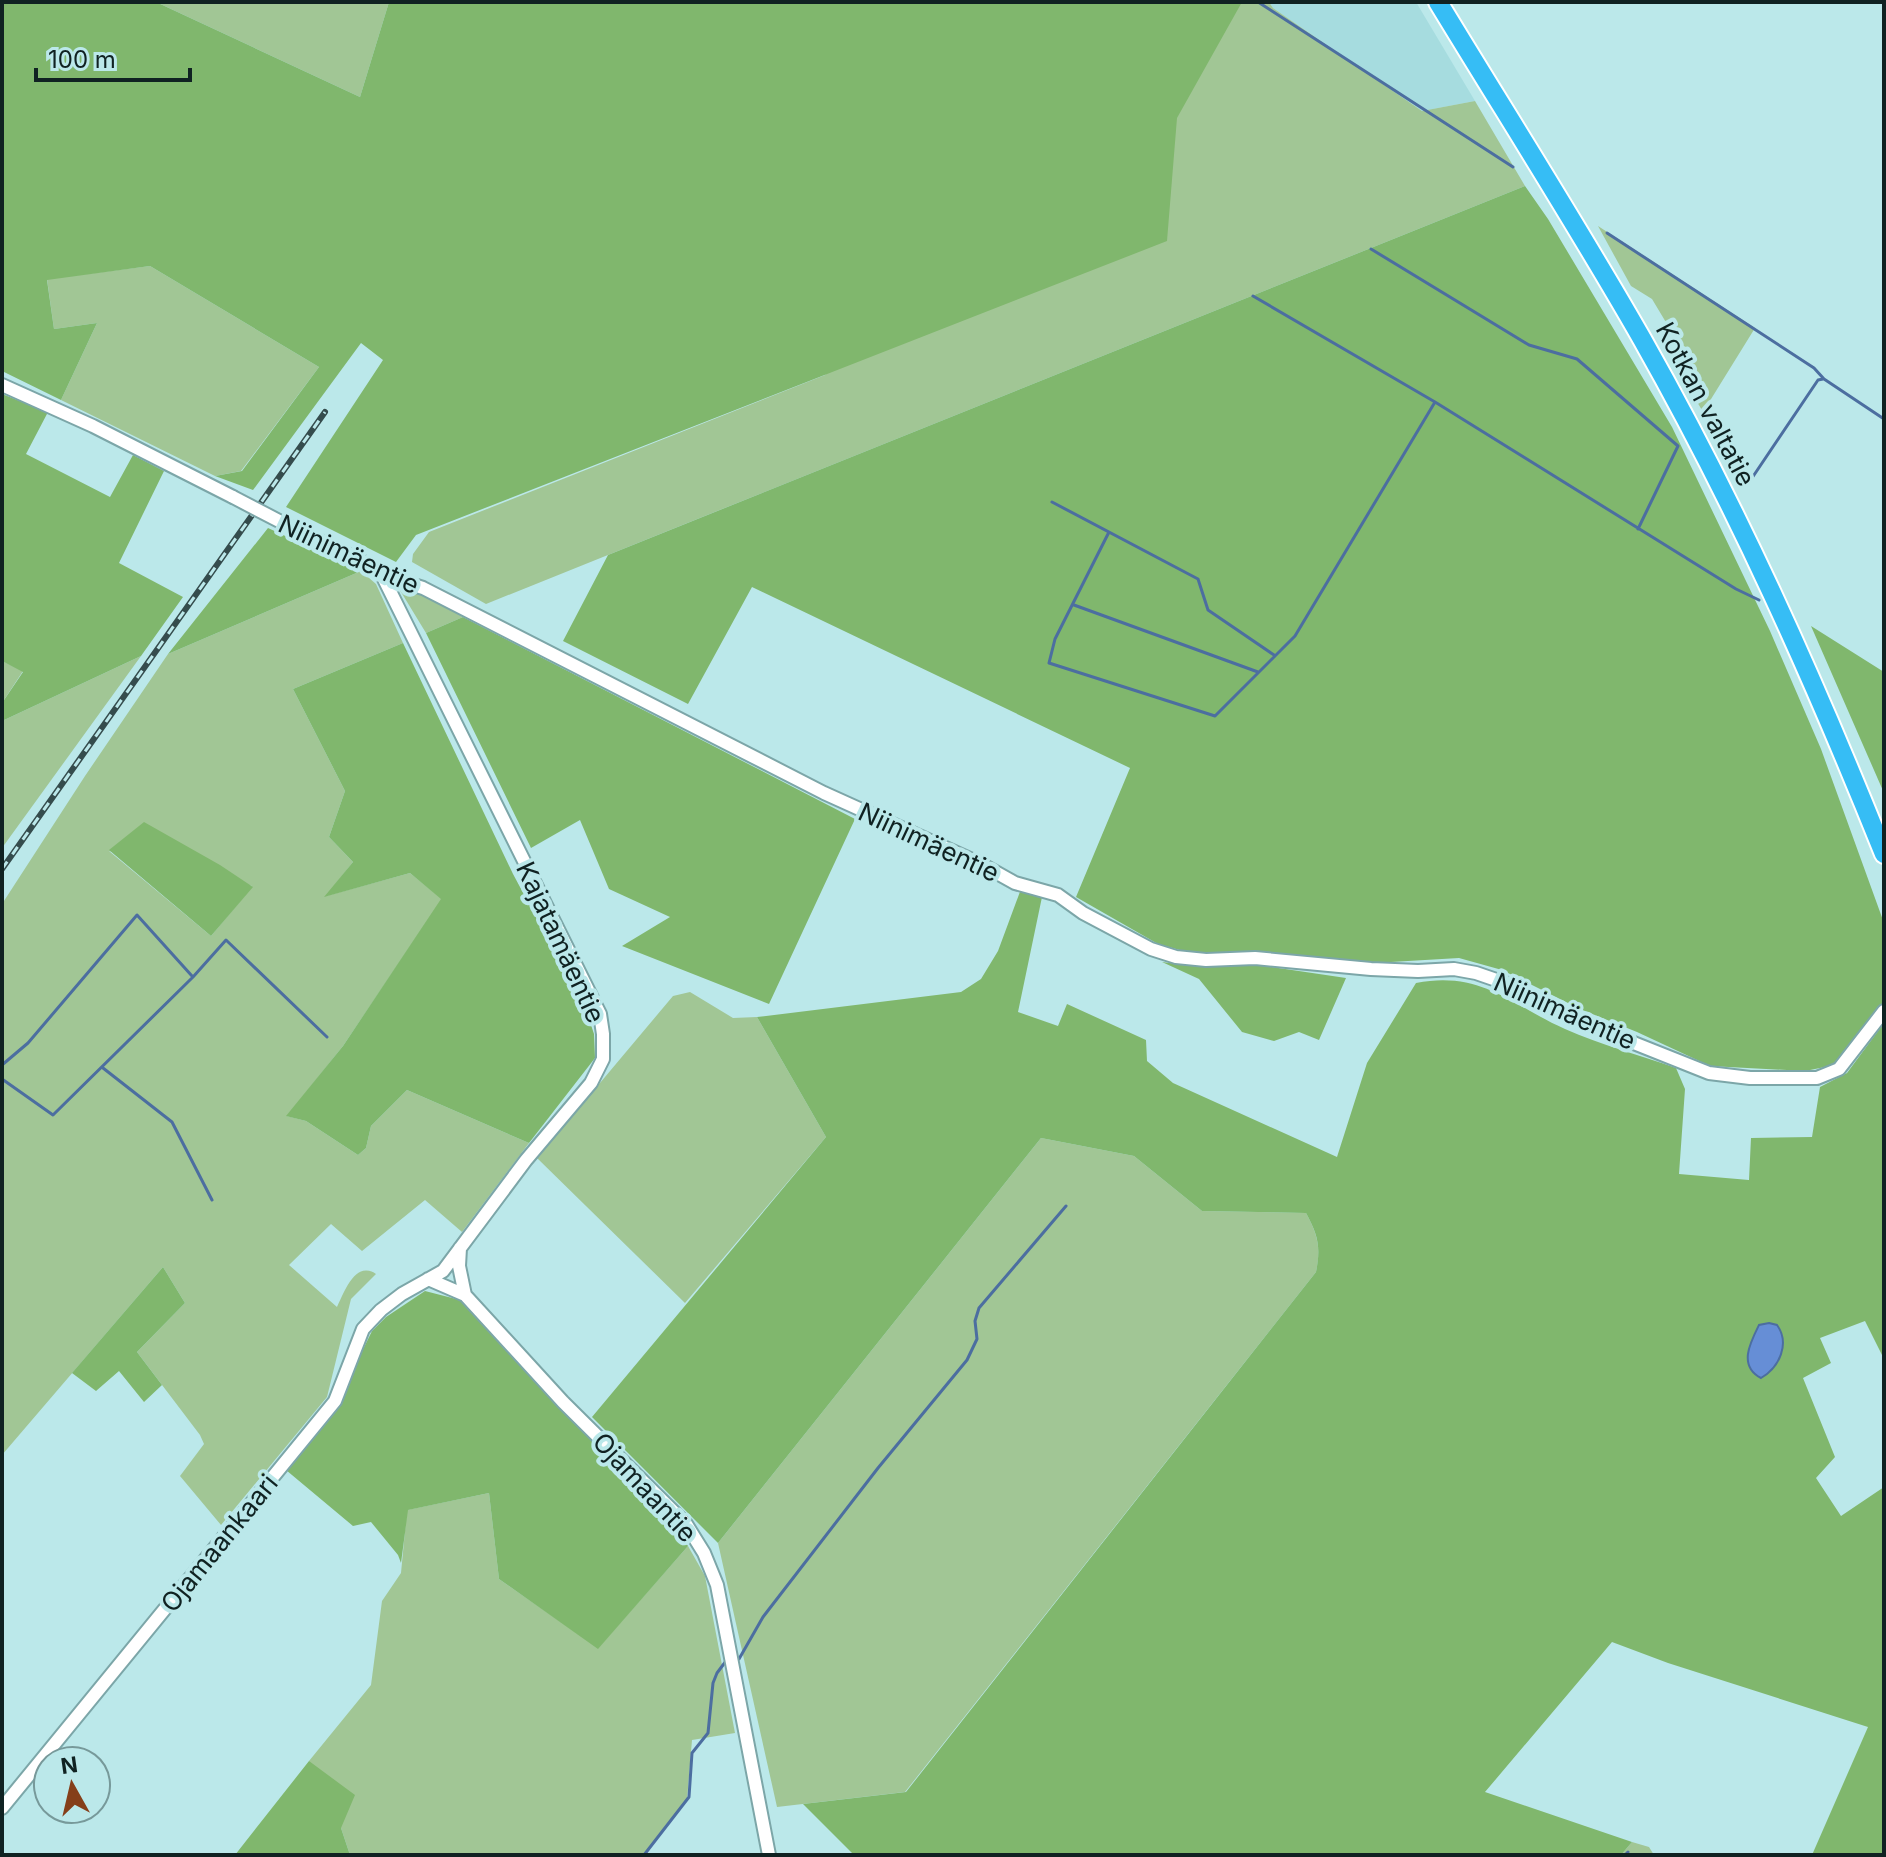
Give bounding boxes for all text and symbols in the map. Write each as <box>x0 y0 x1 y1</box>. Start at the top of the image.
scale bar <box>36 32 190 82</box>
text: 100 m <box>48 45 116 74</box>
street label: Kotkan valtatie <box>1650 317 1762 491</box>
street label: Niinimäentie <box>274 508 424 600</box>
street label: Niinimäentie <box>854 796 1004 888</box>
street label: Kajatamäentie <box>510 857 612 1027</box>
street label: Niinimäentie <box>1489 966 1641 1056</box>
street label: Ojamaantie <box>587 1426 703 1548</box>
street label: Ojamaankaari <box>154 1468 284 1618</box>
north arrow <box>32 1745 112 1825</box>
text: N <box>59 1751 79 1779</box>

